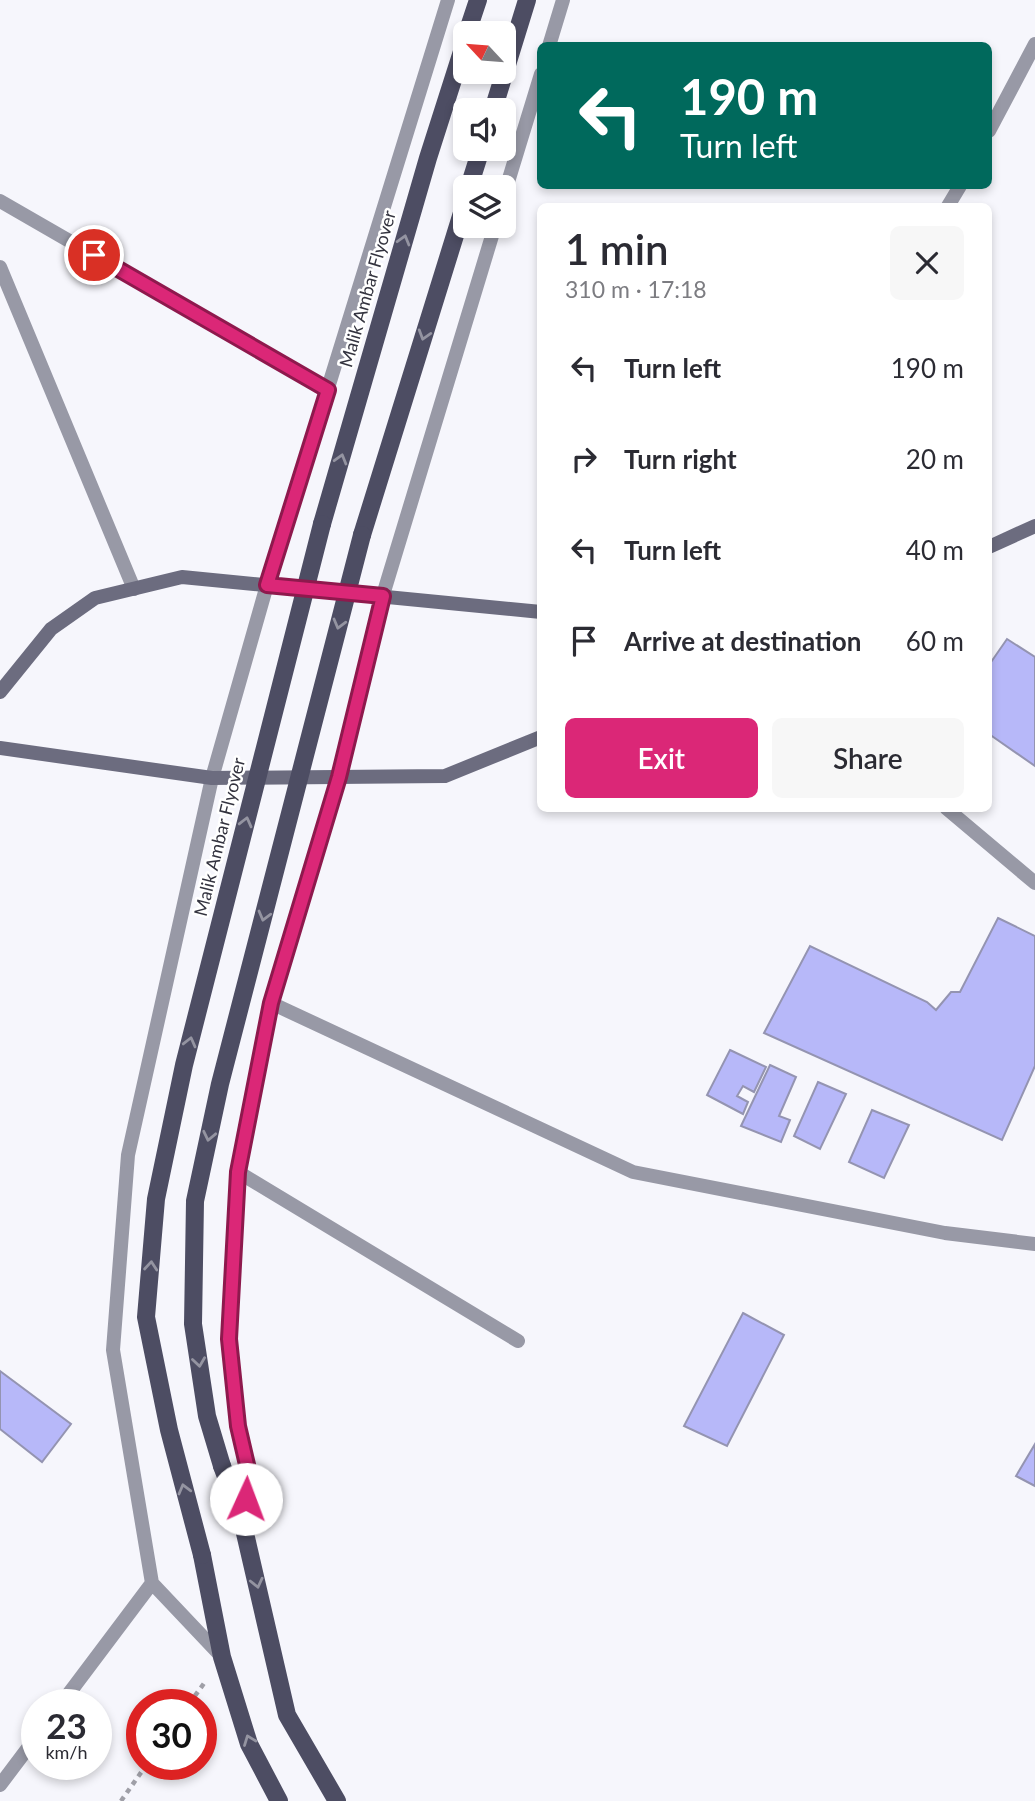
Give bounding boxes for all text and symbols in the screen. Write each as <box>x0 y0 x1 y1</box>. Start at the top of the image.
north arrow <box>453 21 516 84</box>
map controls <box>453 21 516 238</box>
text: 190 m <box>680 67 818 125</box>
icon: left <box>565 70 656 161</box>
button: sound <box>453 98 516 161</box>
text: Turn left <box>680 126 797 165</box>
button: layers <box>453 175 516 238</box>
street label: Malik Ambar Flyover <box>334 207 400 370</box>
text: 1 min <box>565 224 669 274</box>
pin <box>64 225 124 285</box>
button: close <box>890 226 964 300</box>
one-way arrow <box>395 234 410 246</box>
icon: arrive <box>75 236 113 274</box>
text: 310 m · 17:18 <box>565 275 707 303</box>
one-way arrow <box>417 329 432 341</box>
icon: left <box>565 349 603 387</box>
text: Turn left <box>624 352 721 384</box>
text: 190 m <box>891 352 964 384</box>
icon: right <box>565 440 603 478</box>
text: Turn right <box>624 443 737 475</box>
text: 20 m <box>906 443 964 475</box>
one-way arrow <box>332 453 347 465</box>
icon: left <box>565 531 603 569</box>
text: Turn left <box>624 534 721 566</box>
text: 40 m <box>906 534 964 566</box>
one-way arrow <box>333 618 347 630</box>
icon: arrive <box>565 622 603 660</box>
text: Arrive at destination <box>624 625 861 657</box>
text: 60 m <box>906 625 964 657</box>
button: Exit <box>565 718 758 798</box>
button: Share <box>772 718 964 798</box>
street label: Malik Ambar Flyover <box>189 755 249 918</box>
one-way arrow <box>238 816 252 828</box>
one-way arrow <box>258 910 272 922</box>
one-way arrow <box>182 1036 196 1048</box>
one-way arrow <box>203 1130 217 1142</box>
one-way arrow <box>143 1260 158 1271</box>
one-way arrow <box>191 1356 206 1368</box>
position arrow <box>209 1462 283 1536</box>
one-way arrow <box>178 1483 193 1495</box>
one-way arrow <box>248 1577 263 1589</box>
speed limit sign: 30 <box>126 1689 217 1780</box>
text: 23 <box>46 1704 87 1746</box>
one-way arrow <box>243 1735 257 1747</box>
text: km/h <box>45 1741 88 1763</box>

